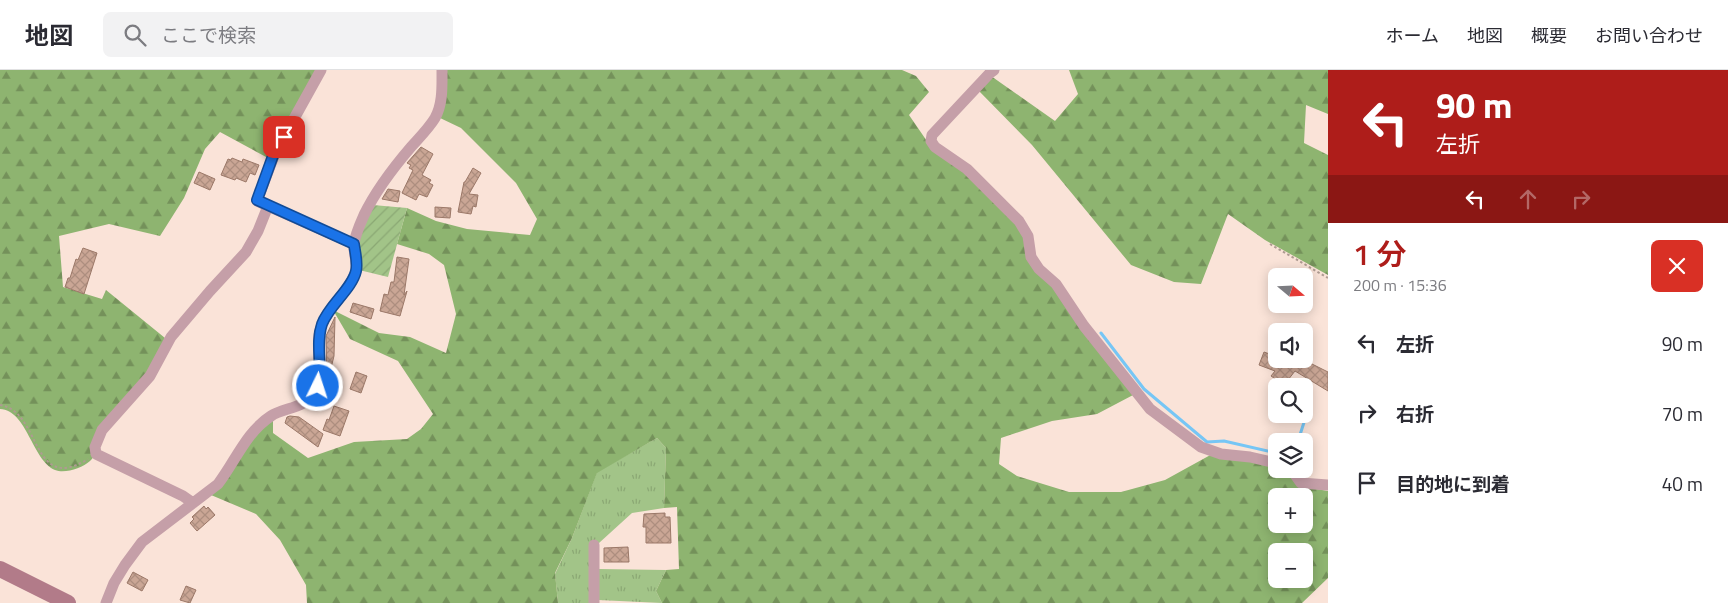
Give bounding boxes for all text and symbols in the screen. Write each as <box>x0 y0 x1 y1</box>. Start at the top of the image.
search box <box>103 12 453 57</box>
text: 地図 <box>25 17 73 53</box>
text: ここで検索 <box>161 20 256 49</box>
icon: search <box>121 21 149 49</box>
text: ホーム <box>1386 22 1439 49</box>
text: 地図 <box>1467 22 1503 49</box>
text: 概要 <box>1531 22 1567 49</box>
text: お問い合わせ <box>1595 22 1703 49</box>
text: 90 m <box>1436 78 1512 132</box>
icon: left <box>1353 90 1418 155</box>
pin <box>263 116 305 158</box>
icon: arrive <box>270 123 298 151</box>
text: 左折 <box>1436 127 1480 161</box>
icon: left <box>1461 185 1489 213</box>
icon: ahead <box>1514 185 1542 213</box>
icon: right <box>1567 185 1595 213</box>
text: 1 分 <box>1353 231 1406 277</box>
button: close <box>1651 240 1703 292</box>
north arrow <box>1268 268 1312 312</box>
map controls <box>1268 268 1313 588</box>
text: 200 m · 15:36 <box>1353 273 1447 297</box>
button: sound <box>1268 323 1313 368</box>
icon: left <box>1353 329 1381 357</box>
text: 左折 <box>1396 329 1434 358</box>
text: 90 m <box>1662 329 1703 358</box>
position arrow <box>291 359 343 411</box>
button: search <box>1268 378 1313 423</box>
icon: right <box>1353 399 1381 427</box>
text: 右折 <box>1396 399 1434 428</box>
text: 70 m <box>1662 399 1703 428</box>
button: layers <box>1268 433 1313 478</box>
icon: arrive <box>1353 469 1381 497</box>
text: 目的地に到着 <box>1396 469 1510 498</box>
text: 40 m <box>1662 469 1703 498</box>
button: + <box>1268 488 1313 533</box>
button: − <box>1268 543 1313 588</box>

